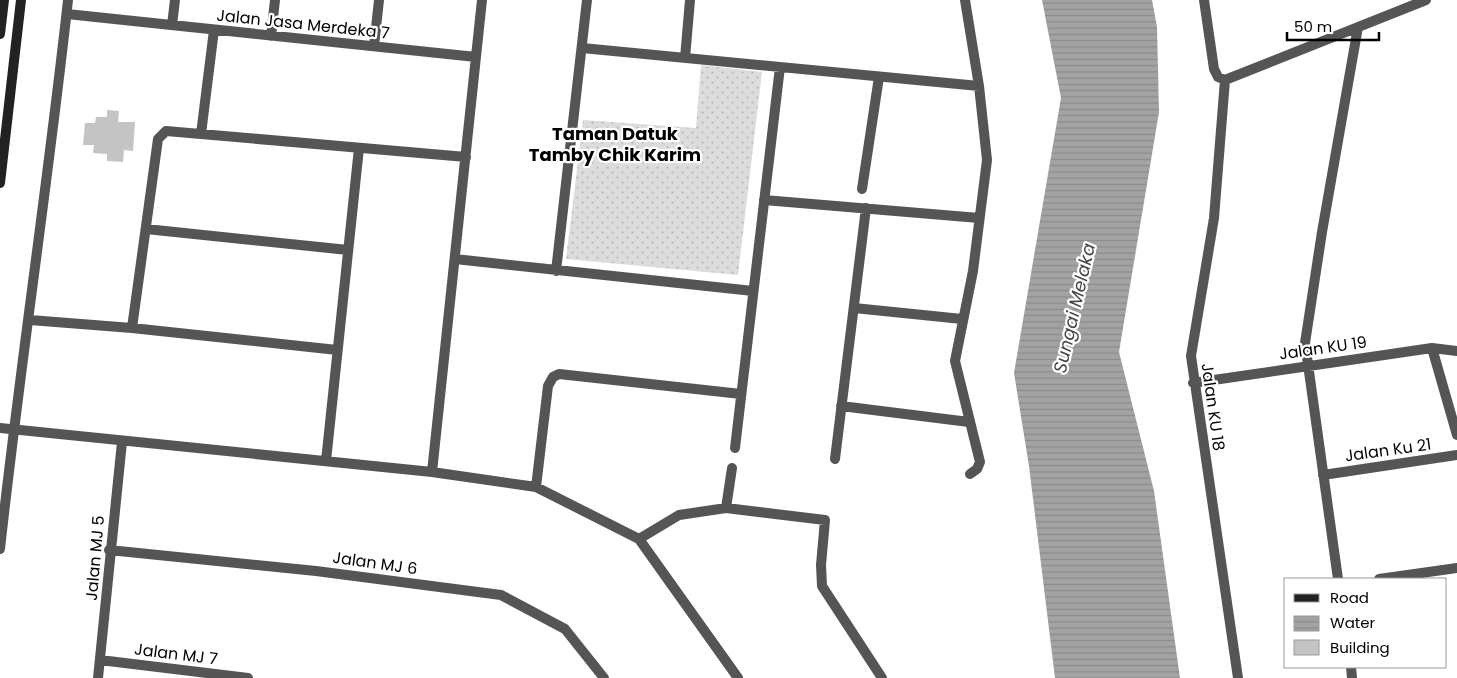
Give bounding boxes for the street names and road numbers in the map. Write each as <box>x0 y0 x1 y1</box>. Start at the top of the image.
street label: Jalan Jasa Merdeka 7 <box>215 3 391 45</box>
street label: Jalan KU 19 <box>1278 330 1368 366</box>
street label: Jalan KU 18 <box>1195 362 1231 452</box>
street label: Jalan Ku 21 <box>1343 433 1433 467</box>
street label: Jalan MJ 5 <box>80 515 110 601</box>
street label: Jalan MJ 6 <box>331 546 419 580</box>
street label: Jalan MJ 7 <box>133 637 219 671</box>

